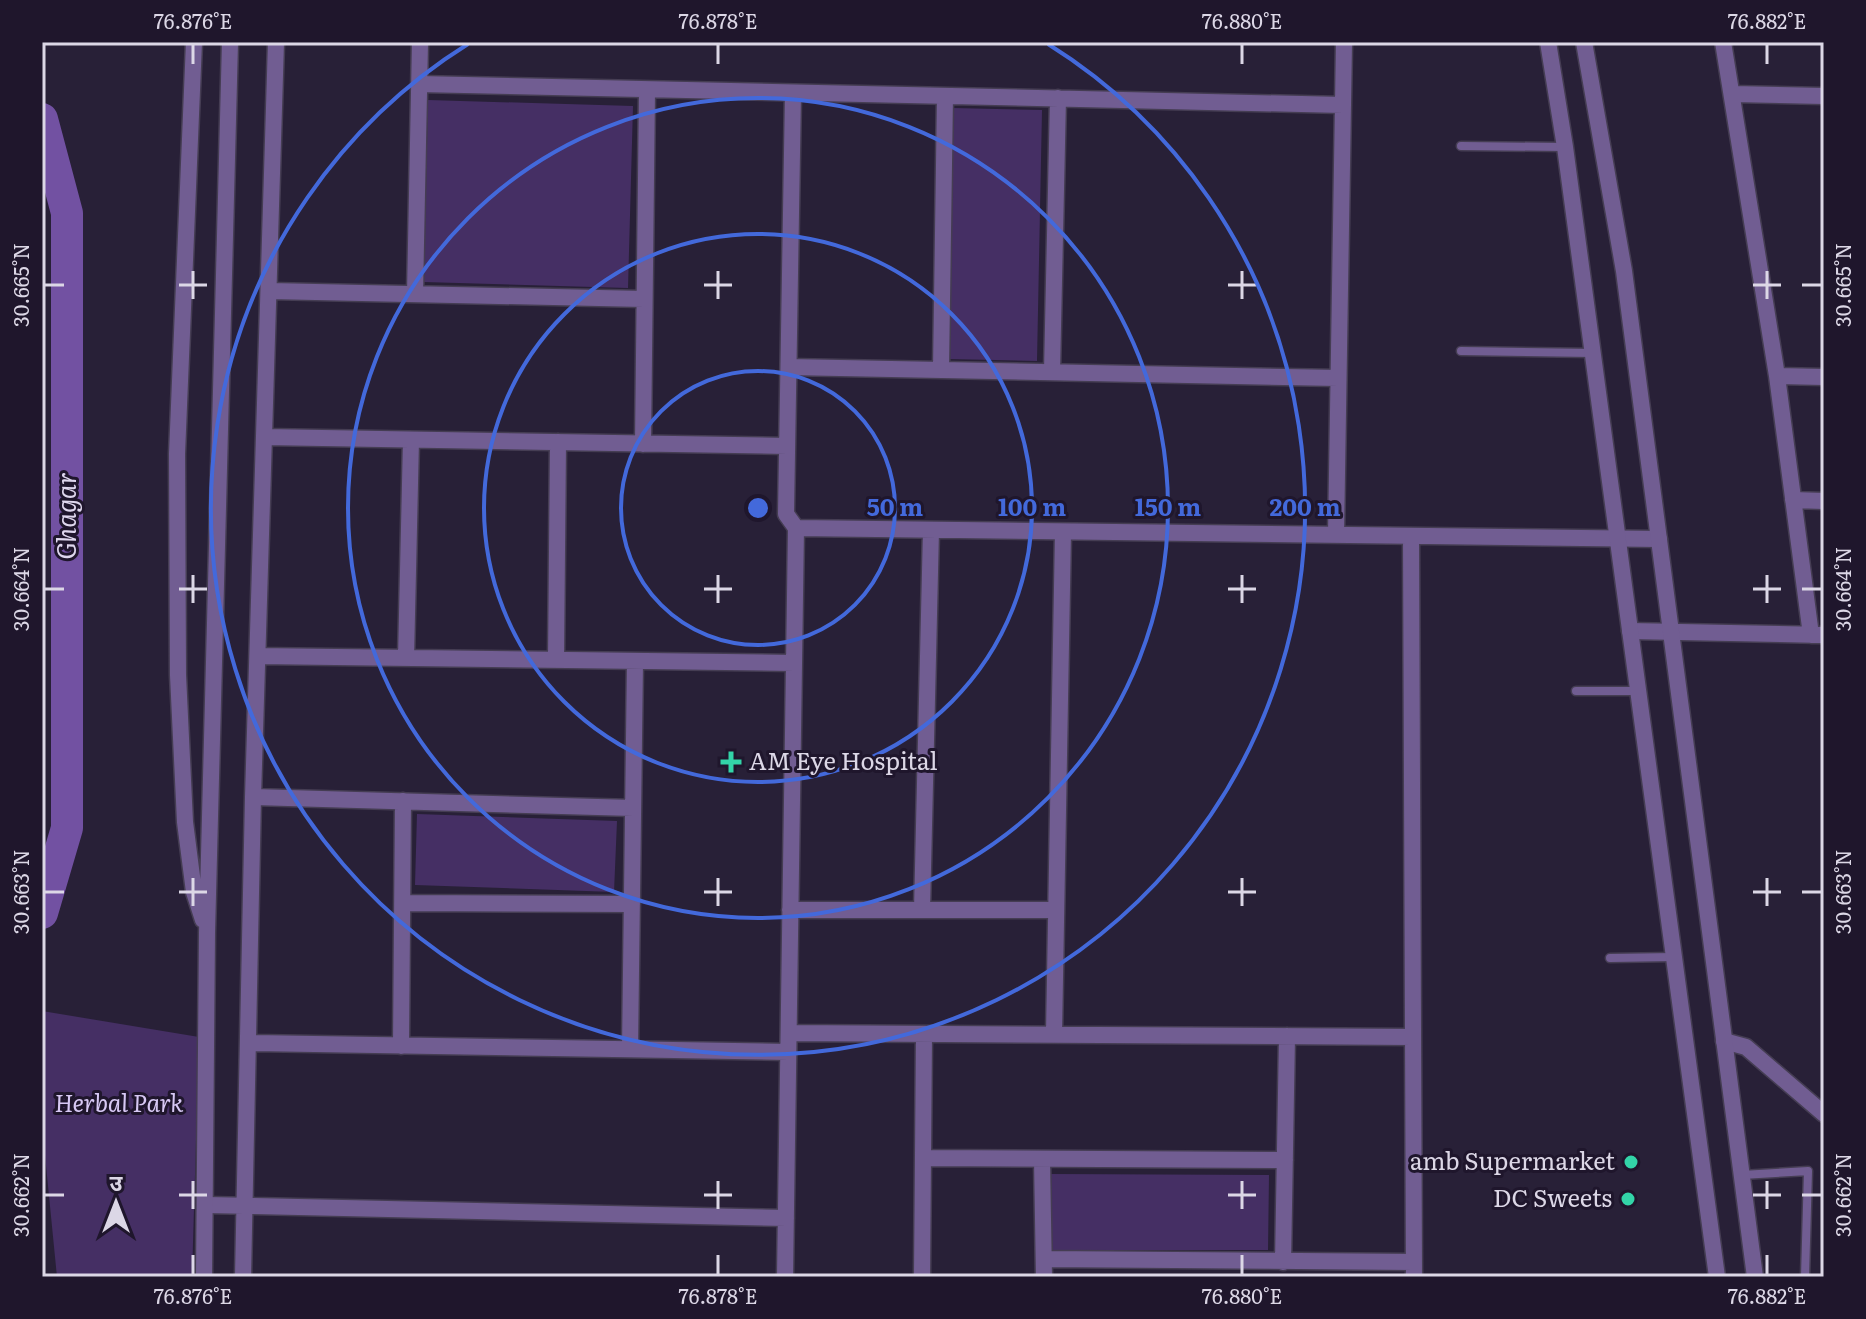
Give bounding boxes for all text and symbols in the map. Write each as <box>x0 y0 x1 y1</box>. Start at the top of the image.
text: 76.876°E <box>154 5 232 35</box>
text: 76.878°E <box>679 5 757 35</box>
text: 76.880°E <box>1202 5 1282 35</box>
text: 76.882°E <box>1728 5 1806 35</box>
text: 30.665°N <box>5 243 35 327</box>
text: 30.665°N <box>1827 243 1857 327</box>
water label: Ghagar <box>45 472 84 560</box>
text: 50 m <box>867 488 923 523</box>
text: 100 m <box>998 488 1066 523</box>
text: 150 m <box>1135 488 1201 523</box>
text: 200 m <box>1269 488 1341 523</box>
centre of rings <box>744 494 772 522</box>
text: 30.664°N <box>5 547 35 631</box>
text: 30.664°N <box>1827 547 1857 631</box>
place label: AM Eye Hospital <box>749 742 938 777</box>
marker: AM Eye Hospital <box>720 751 742 773</box>
text: 30.663°N <box>5 850 35 934</box>
text: 30.663°N <box>1827 850 1857 934</box>
park label: Herbal Park <box>55 1084 184 1119</box>
place label: amb Supermarket <box>1410 1142 1615 1177</box>
text: 30.662°N <box>5 1153 35 1237</box>
marker: amb Supermarket <box>1622 1153 1640 1171</box>
text: 30.662°N <box>1827 1153 1857 1237</box>
north arrow <box>76 1163 156 1243</box>
text: उ <box>110 1165 124 1198</box>
place label: DC Sweets <box>1493 1179 1612 1214</box>
marker: DC Sweets <box>1619 1190 1637 1208</box>
text: 76.876°E <box>154 1280 232 1310</box>
text: 76.878°E <box>679 1280 757 1310</box>
text: 76.880°E <box>1202 1280 1282 1310</box>
text: 76.882°E <box>1728 1280 1806 1310</box>

